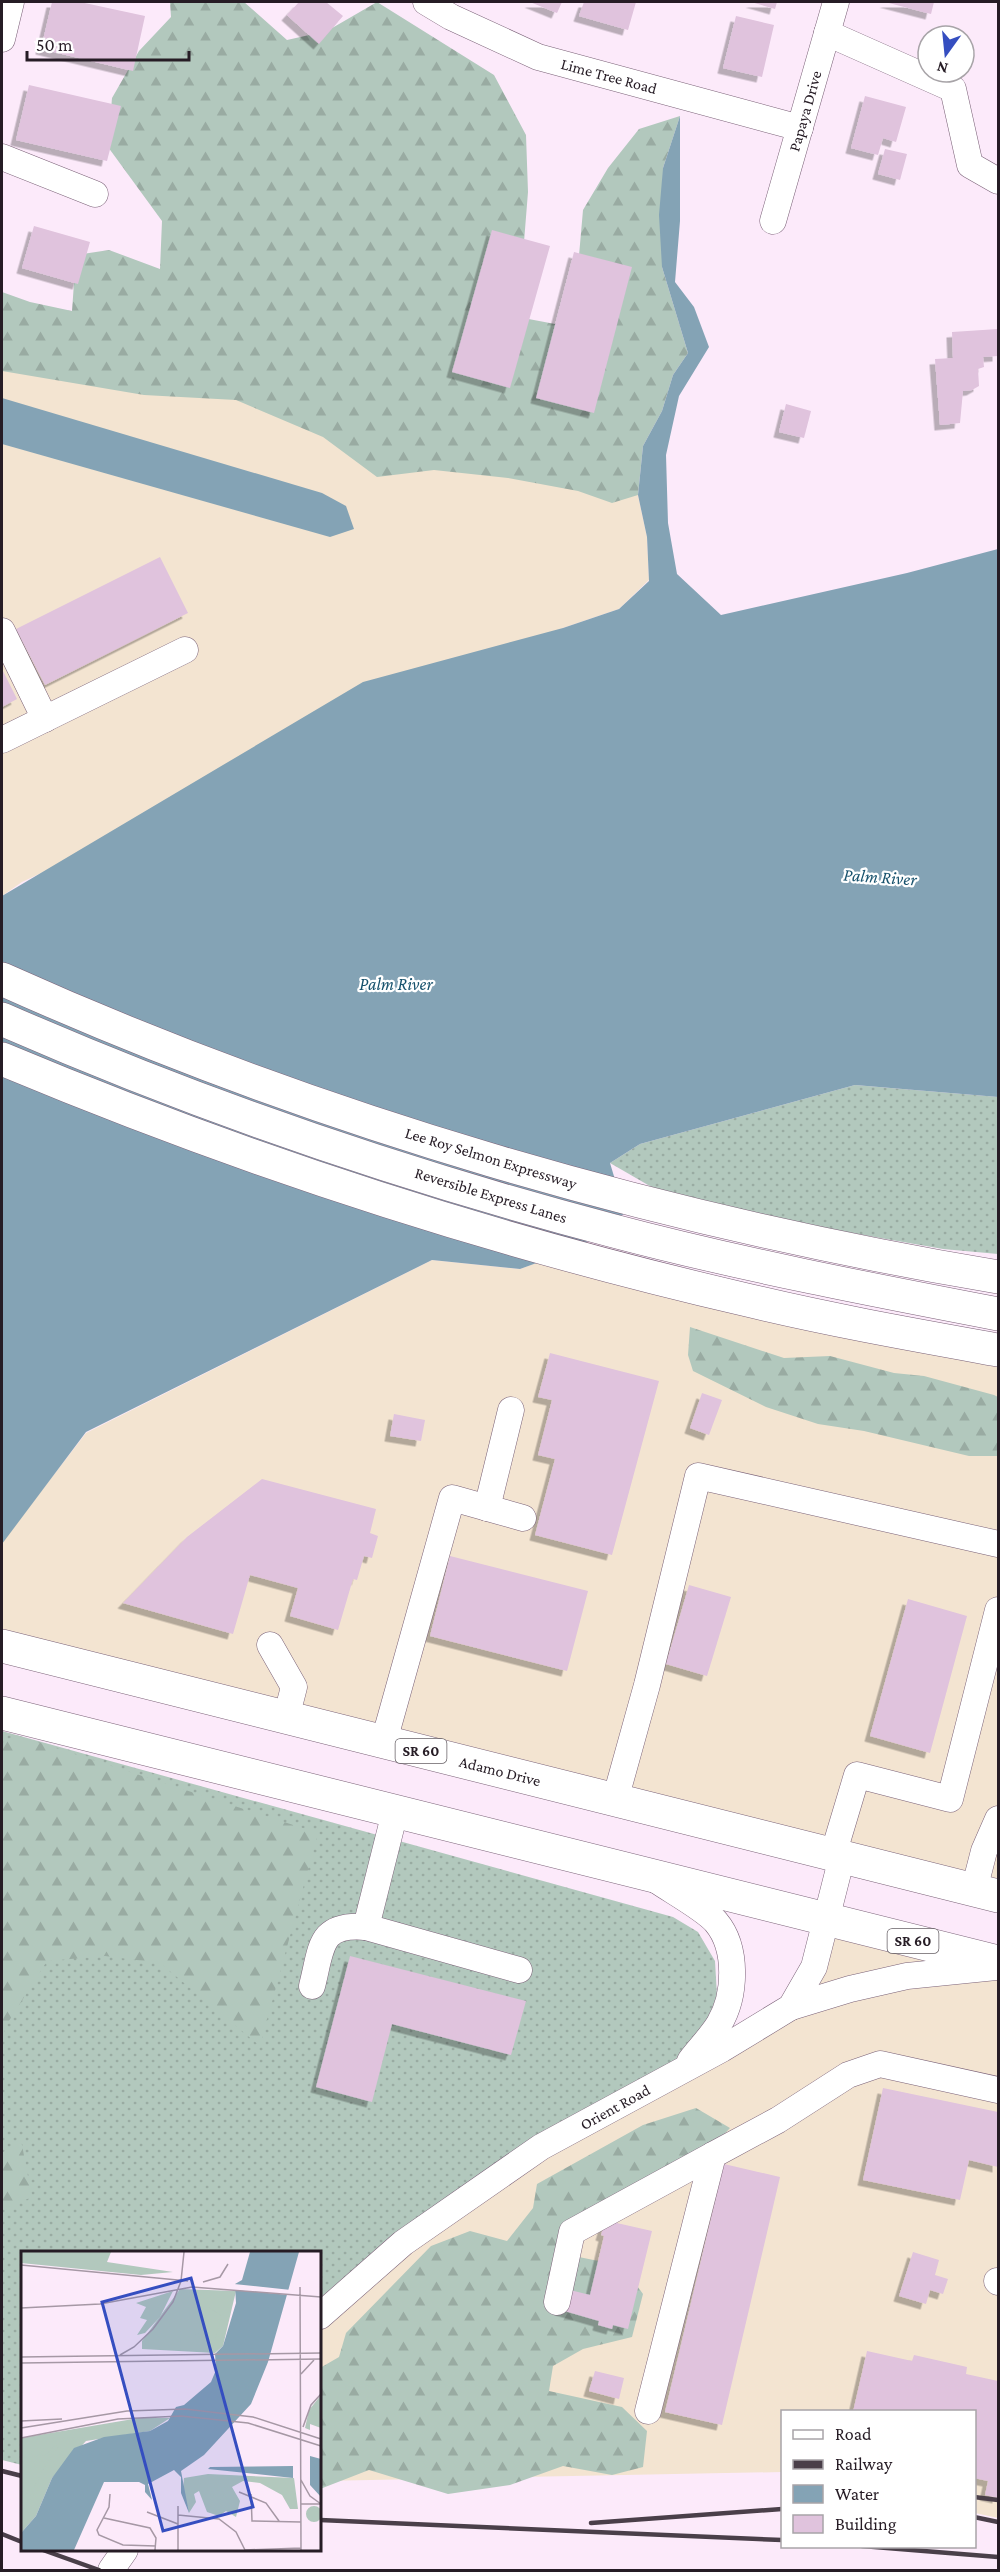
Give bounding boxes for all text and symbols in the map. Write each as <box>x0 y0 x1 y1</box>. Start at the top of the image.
scale bar <box>27 24 189 62</box>
north arrow <box>916 24 976 84</box>
text: 50 m <box>36 35 73 55</box>
street label: Lime Tree Road <box>559 55 659 97</box>
text: N <box>935 58 950 78</box>
street label: Papaya Drive <box>785 69 826 154</box>
water label: Palm River <box>843 864 918 890</box>
water label: Palm River <box>359 974 433 994</box>
street label: Lee Roy Selmon Expressway <box>403 1124 580 1193</box>
street label: Reversible Express Lanes <box>413 1164 569 1227</box>
road number: SR 60 <box>396 1739 446 1763</box>
street label: Adamo Drive <box>457 1753 543 1789</box>
road number: SR 60 <box>888 1929 938 1953</box>
street label: Orient Road <box>577 2081 653 2133</box>
inset map <box>21 2251 321 2551</box>
legend <box>781 2410 976 2548</box>
text: Road <box>835 2424 872 2444</box>
text: Railway <box>835 2454 893 2474</box>
text: Water <box>835 2484 880 2504</box>
text: Building <box>835 2514 897 2534</box>

